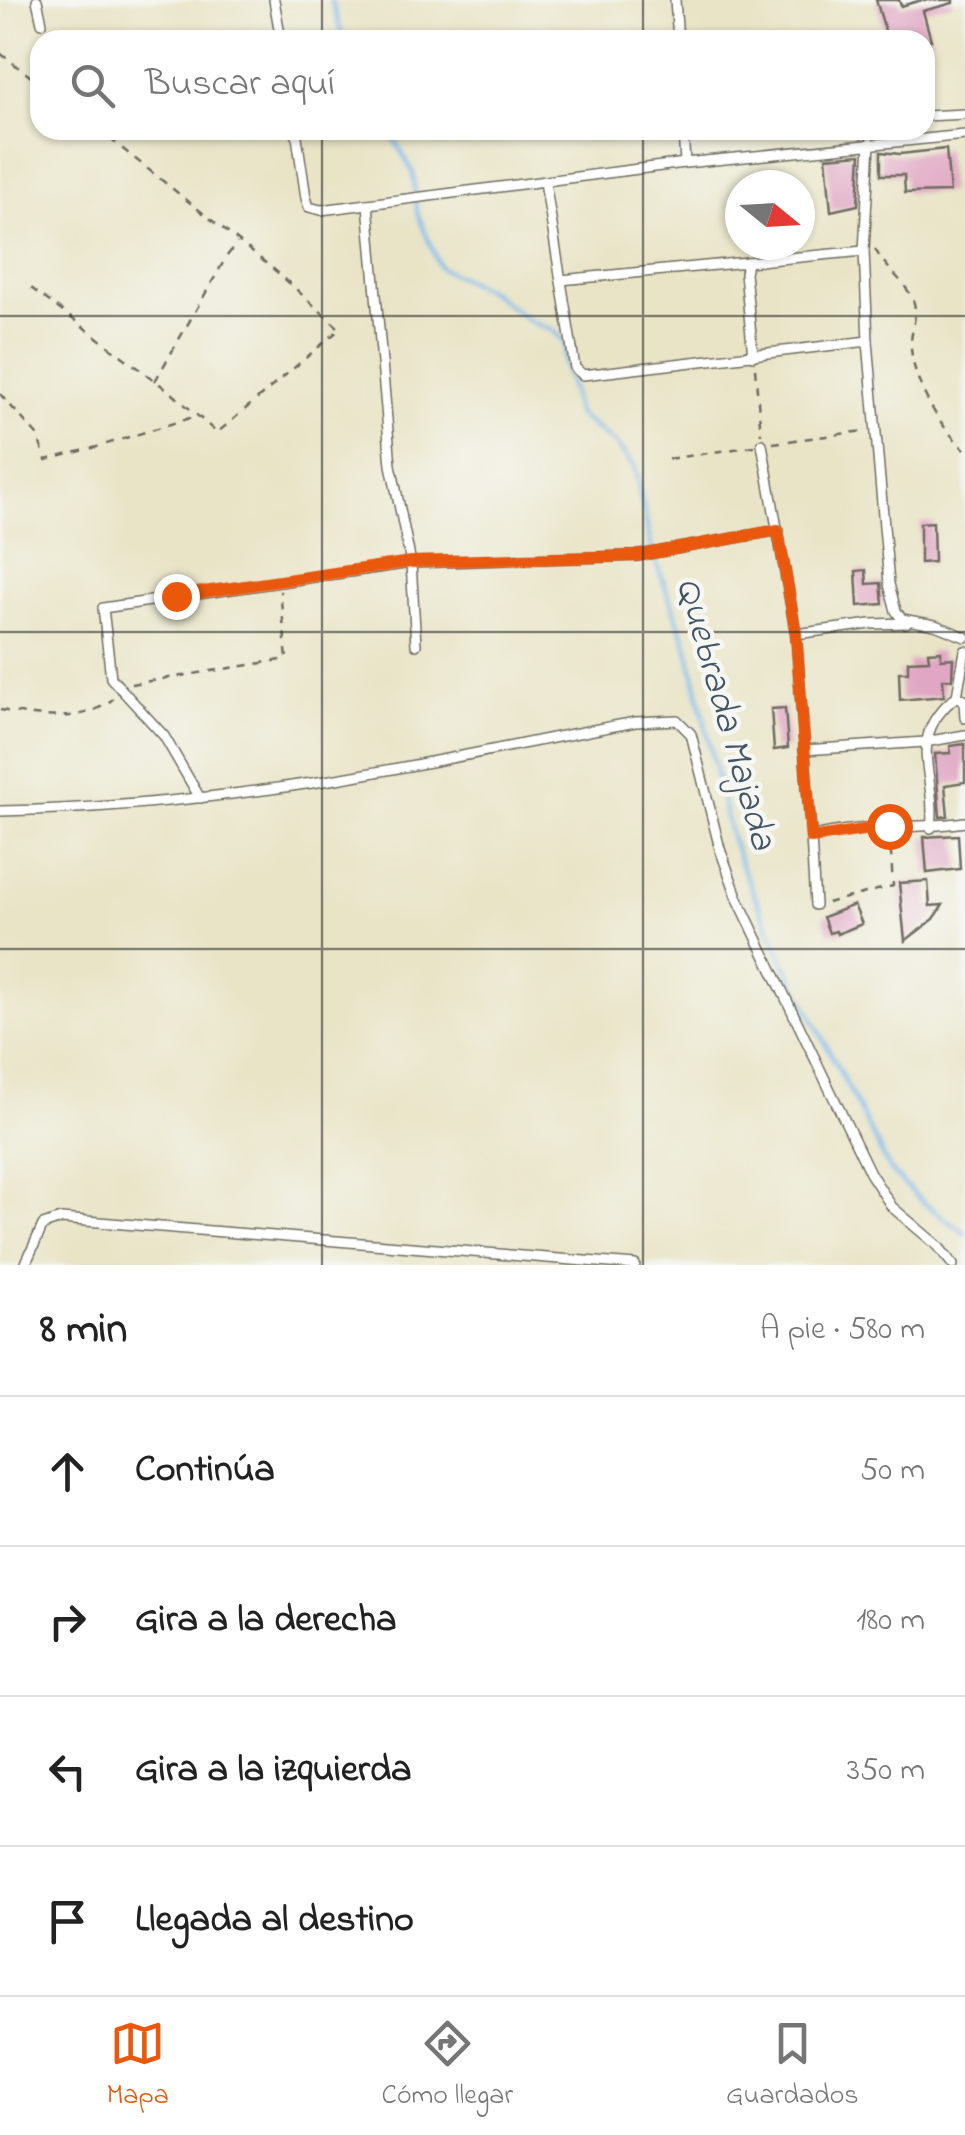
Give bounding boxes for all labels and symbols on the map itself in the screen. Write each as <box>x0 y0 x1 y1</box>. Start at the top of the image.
north arrow <box>725 170 815 260</box>
water label: Quebrada Majada <box>659 572 790 857</box>
route end <box>154 574 200 620</box>
route start <box>867 804 913 850</box>

